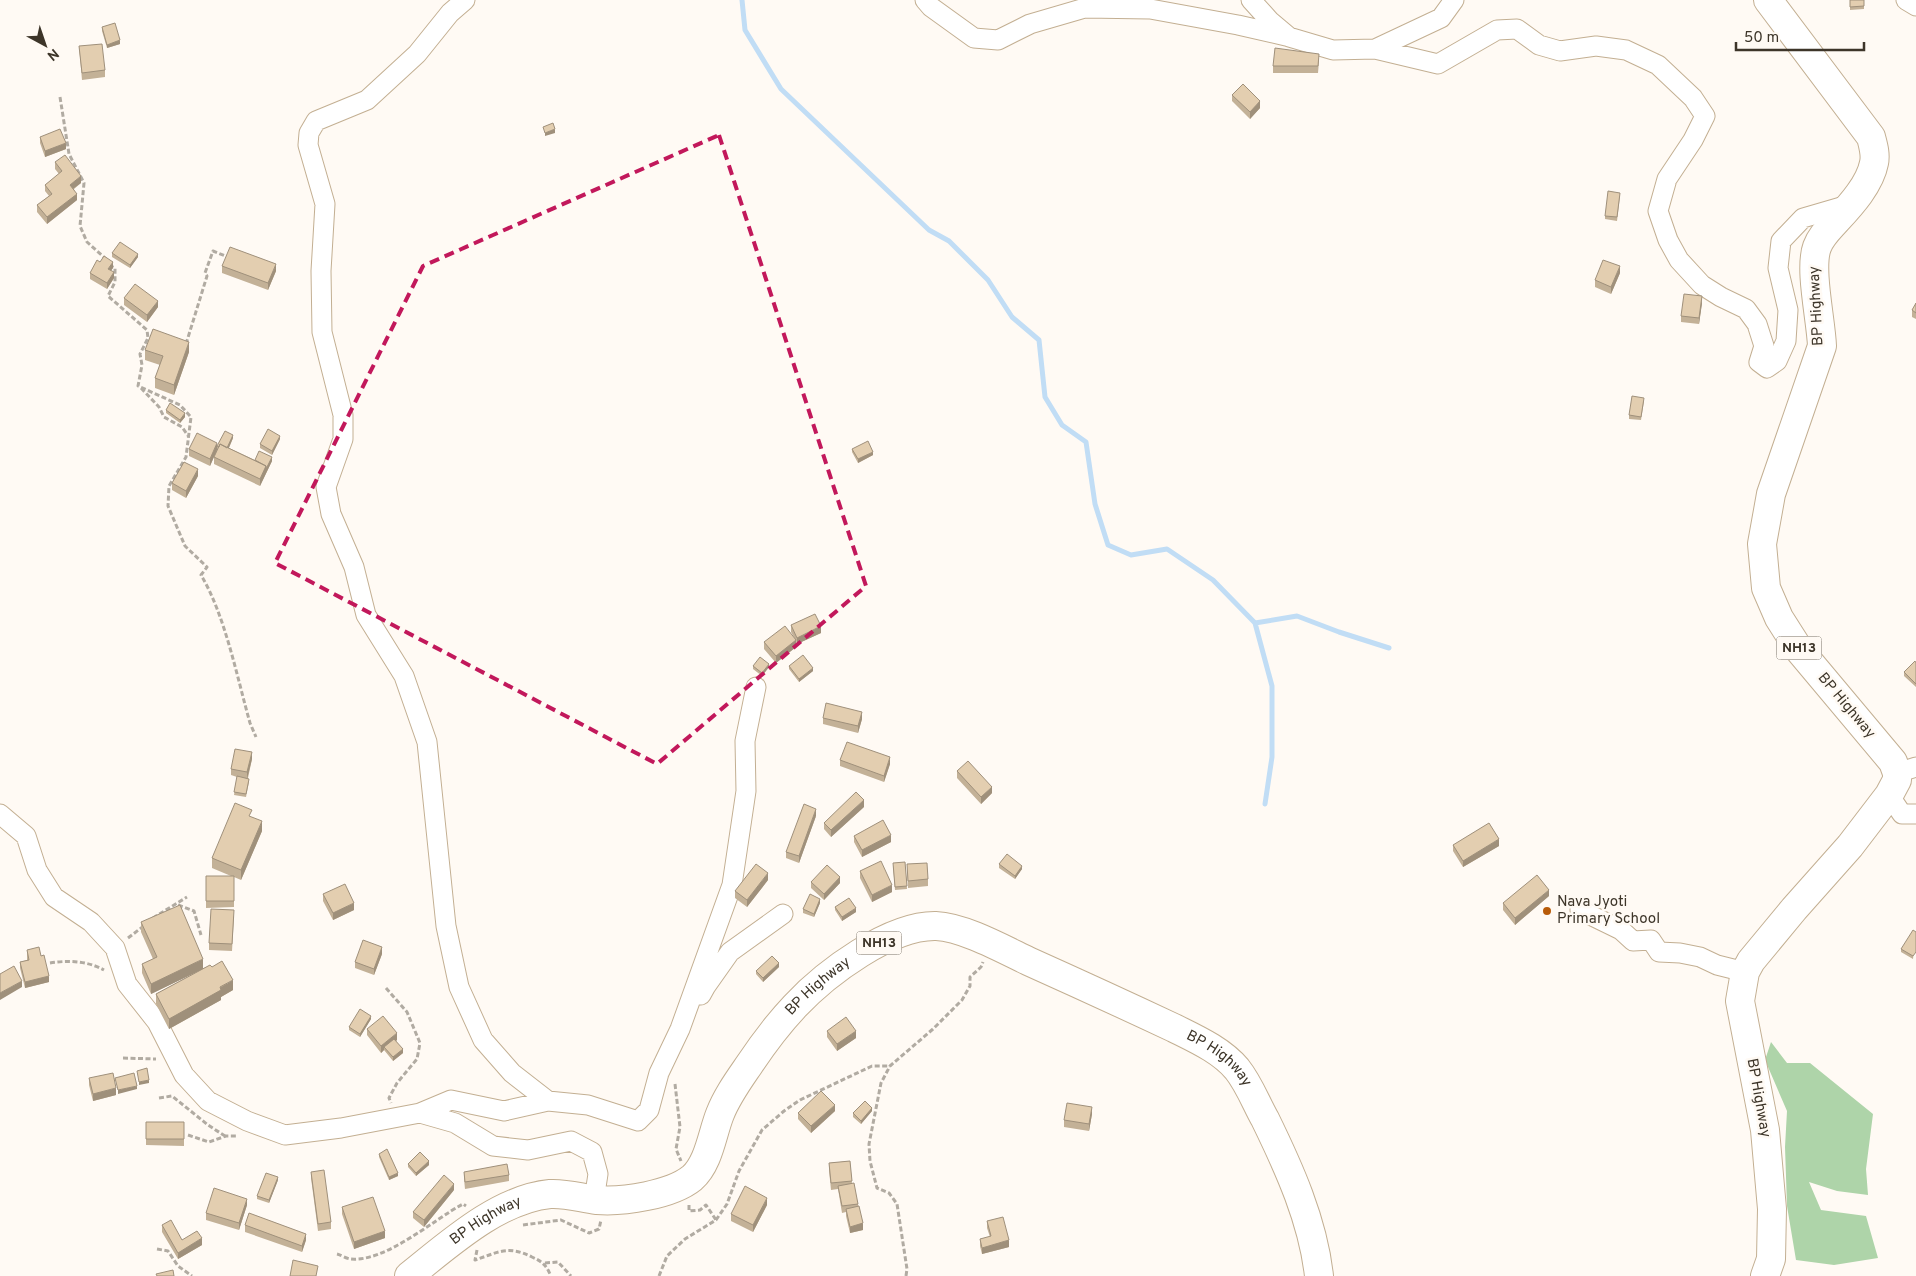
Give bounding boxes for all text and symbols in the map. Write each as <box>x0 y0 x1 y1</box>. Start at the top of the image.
north arrow <box>20 20 70 70</box>
scale bar <box>1736 20 1864 52</box>
text: 50 m <box>1744 29 1779 48</box>
text: N <box>43 44 62 64</box>
street label: BP Highway <box>1805 265 1829 347</box>
road number: NH13 <box>1776 636 1822 660</box>
street label: BP Highway <box>1813 669 1879 743</box>
place label: Nava Jyoti Primary School <box>1557 893 1660 929</box>
marker: Nava Jyoti Primary School <box>1541 905 1553 917</box>
road number: NH13 <box>856 931 902 954</box>
street label: BP Highway <box>781 953 854 1020</box>
street label: BP Highway <box>1183 1026 1256 1090</box>
street label: BP Highway <box>1742 1057 1774 1139</box>
street label: BP Highway <box>446 1192 524 1249</box>

